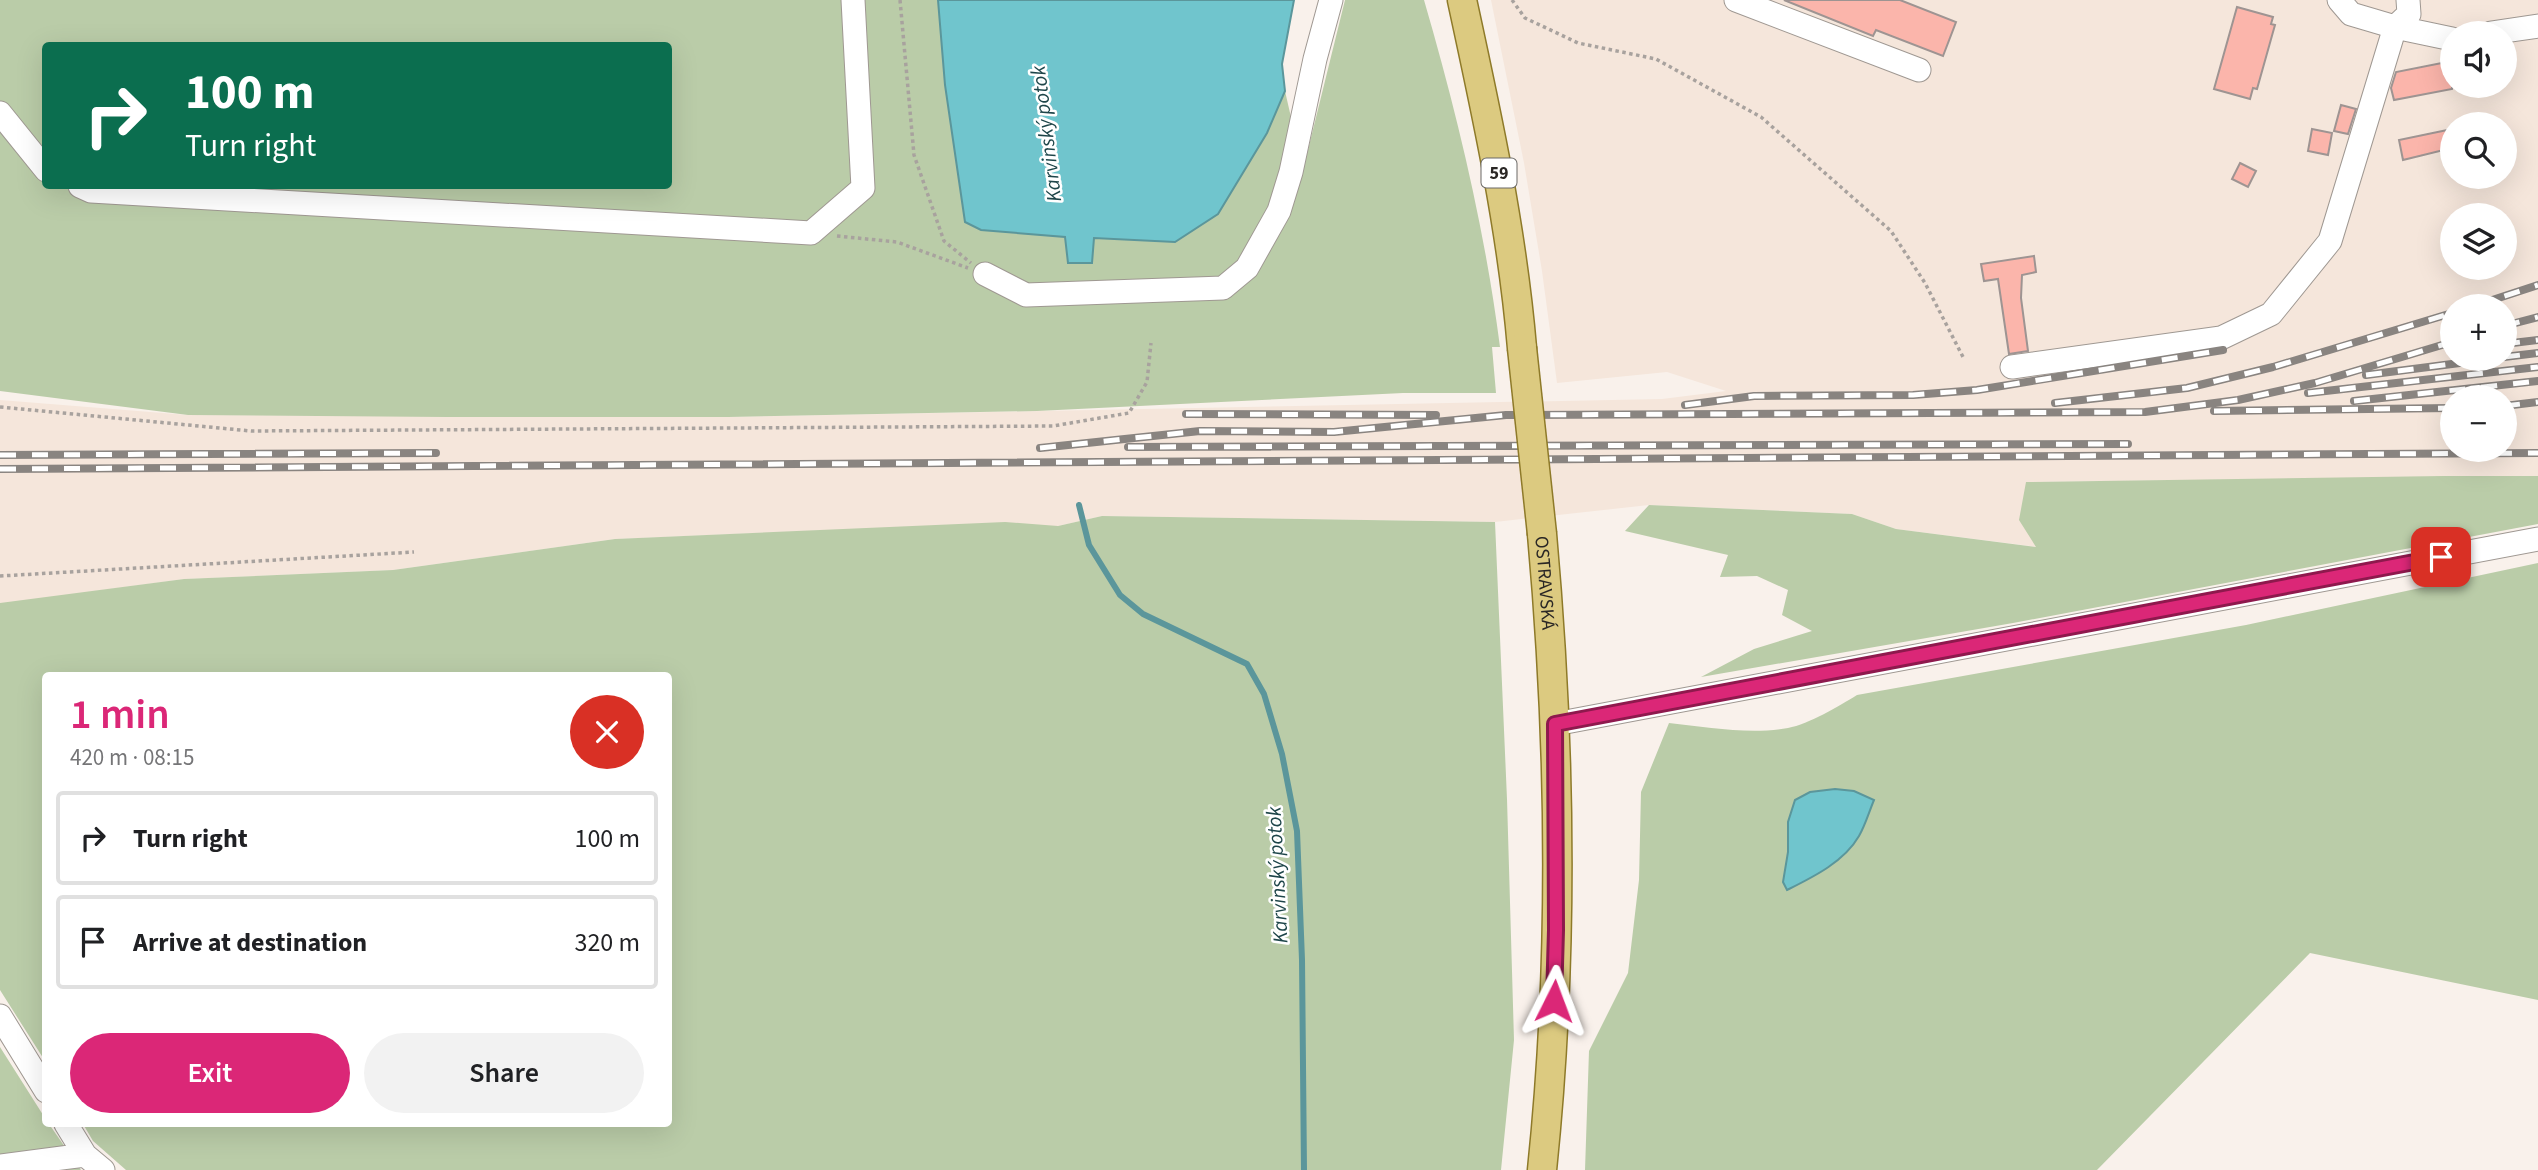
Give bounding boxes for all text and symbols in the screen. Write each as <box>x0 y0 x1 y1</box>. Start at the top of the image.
map controls <box>2440 21 2517 462</box>
button: sound <box>2440 21 2517 98</box>
text: 100 m <box>185 58 314 128</box>
water label: Karvinský potok <box>1023 63 1069 204</box>
icon: right <box>70 70 161 161</box>
button: search <box>2440 112 2517 189</box>
text: Turn right <box>185 123 316 169</box>
road number: 59 <box>1482 158 1516 188</box>
button: layers <box>2440 203 2517 280</box>
button: + <box>2440 294 2517 371</box>
button: − <box>2440 385 2517 462</box>
pin <box>2411 527 2471 587</box>
street label: OSTRAVSKÁ <box>1527 535 1562 632</box>
icon: arrive <box>2422 538 2460 576</box>
text: 1 min <box>70 685 170 745</box>
button: close <box>570 695 644 769</box>
text: 420 m · 08:15 <box>70 741 194 774</box>
water label: Karvinský potok <box>1258 805 1296 944</box>
icon: right <box>74 819 112 857</box>
text: Turn right <box>133 820 248 857</box>
text: 100 m <box>574 820 640 857</box>
icon: arrive <box>74 923 112 961</box>
text: Arrive at destination <box>133 924 367 961</box>
text: 320 m <box>574 924 640 961</box>
position arrow <box>1517 964 1591 1038</box>
button: Exit <box>70 1033 350 1113</box>
button: Share <box>364 1033 644 1113</box>

